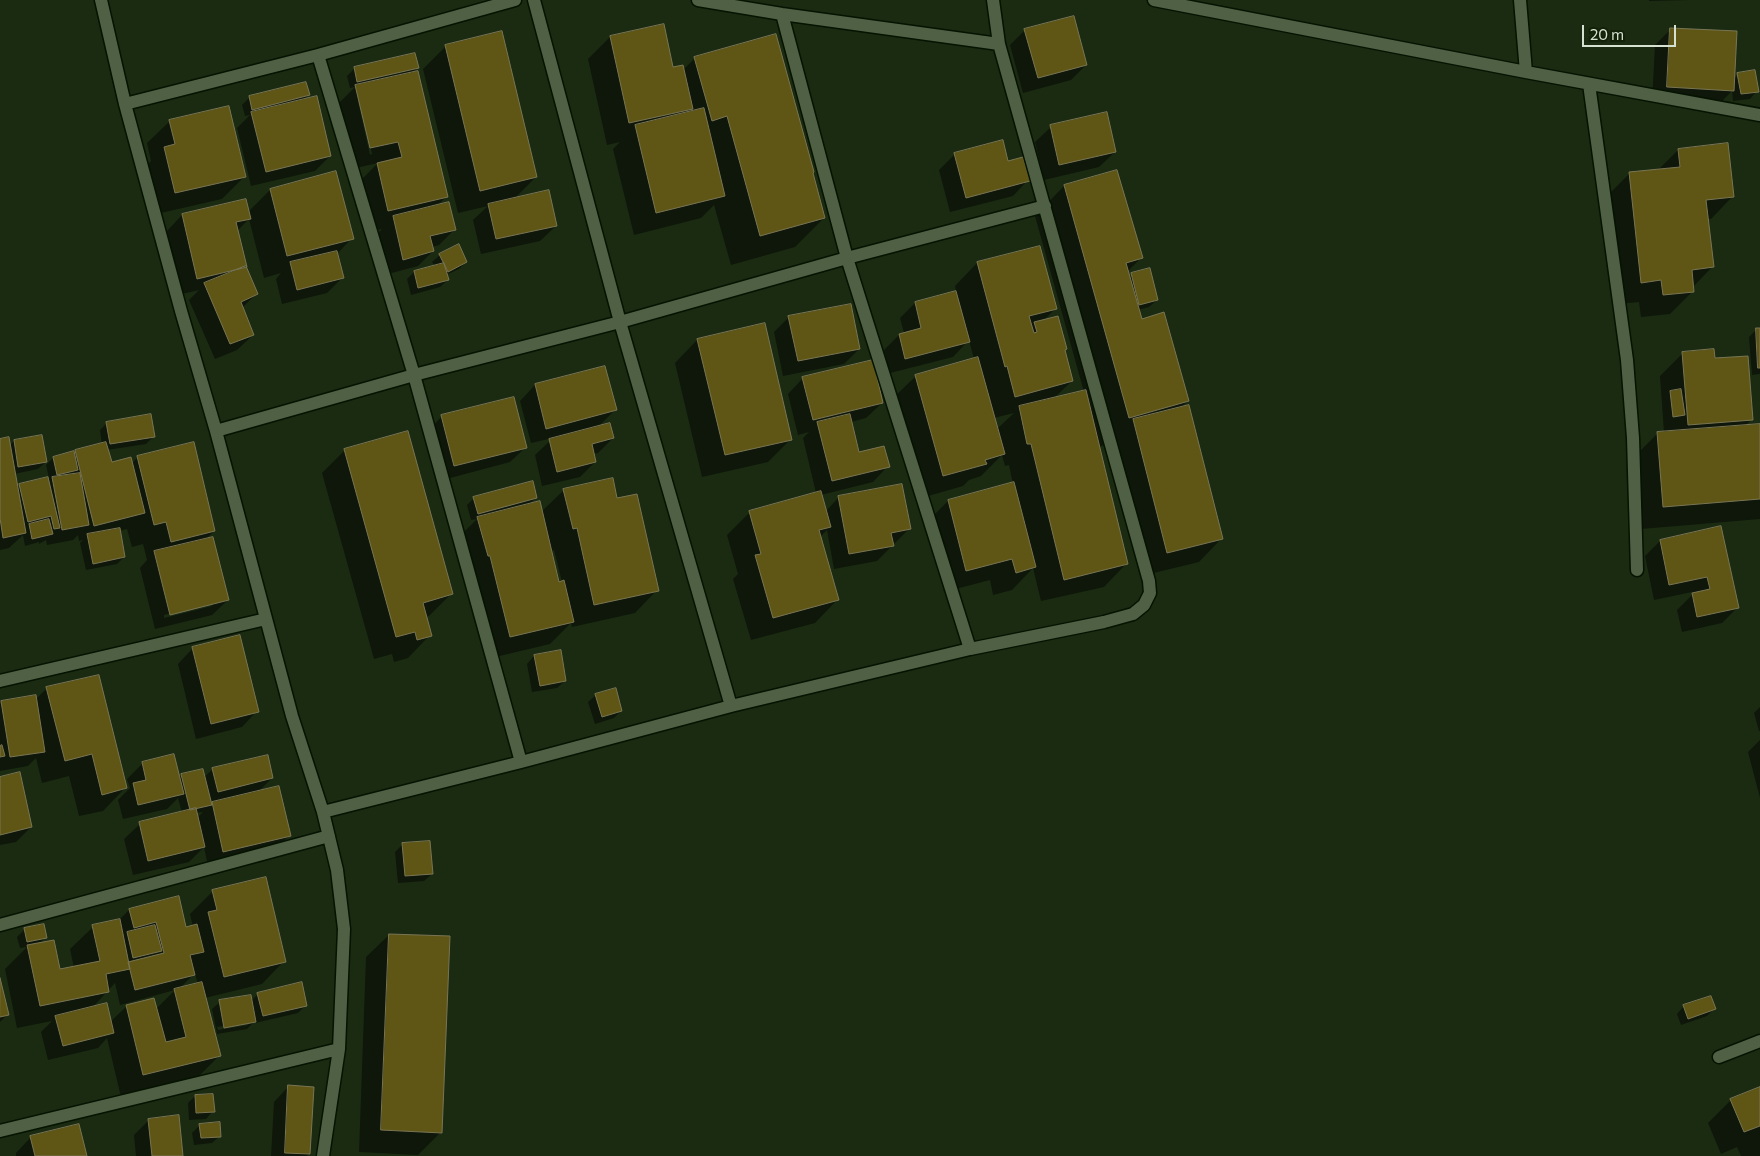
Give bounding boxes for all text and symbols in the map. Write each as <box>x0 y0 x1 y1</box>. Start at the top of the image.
scale bar <box>1585 15 1679 47</box>
text: 20 m <box>1590 25 1624 43</box>

